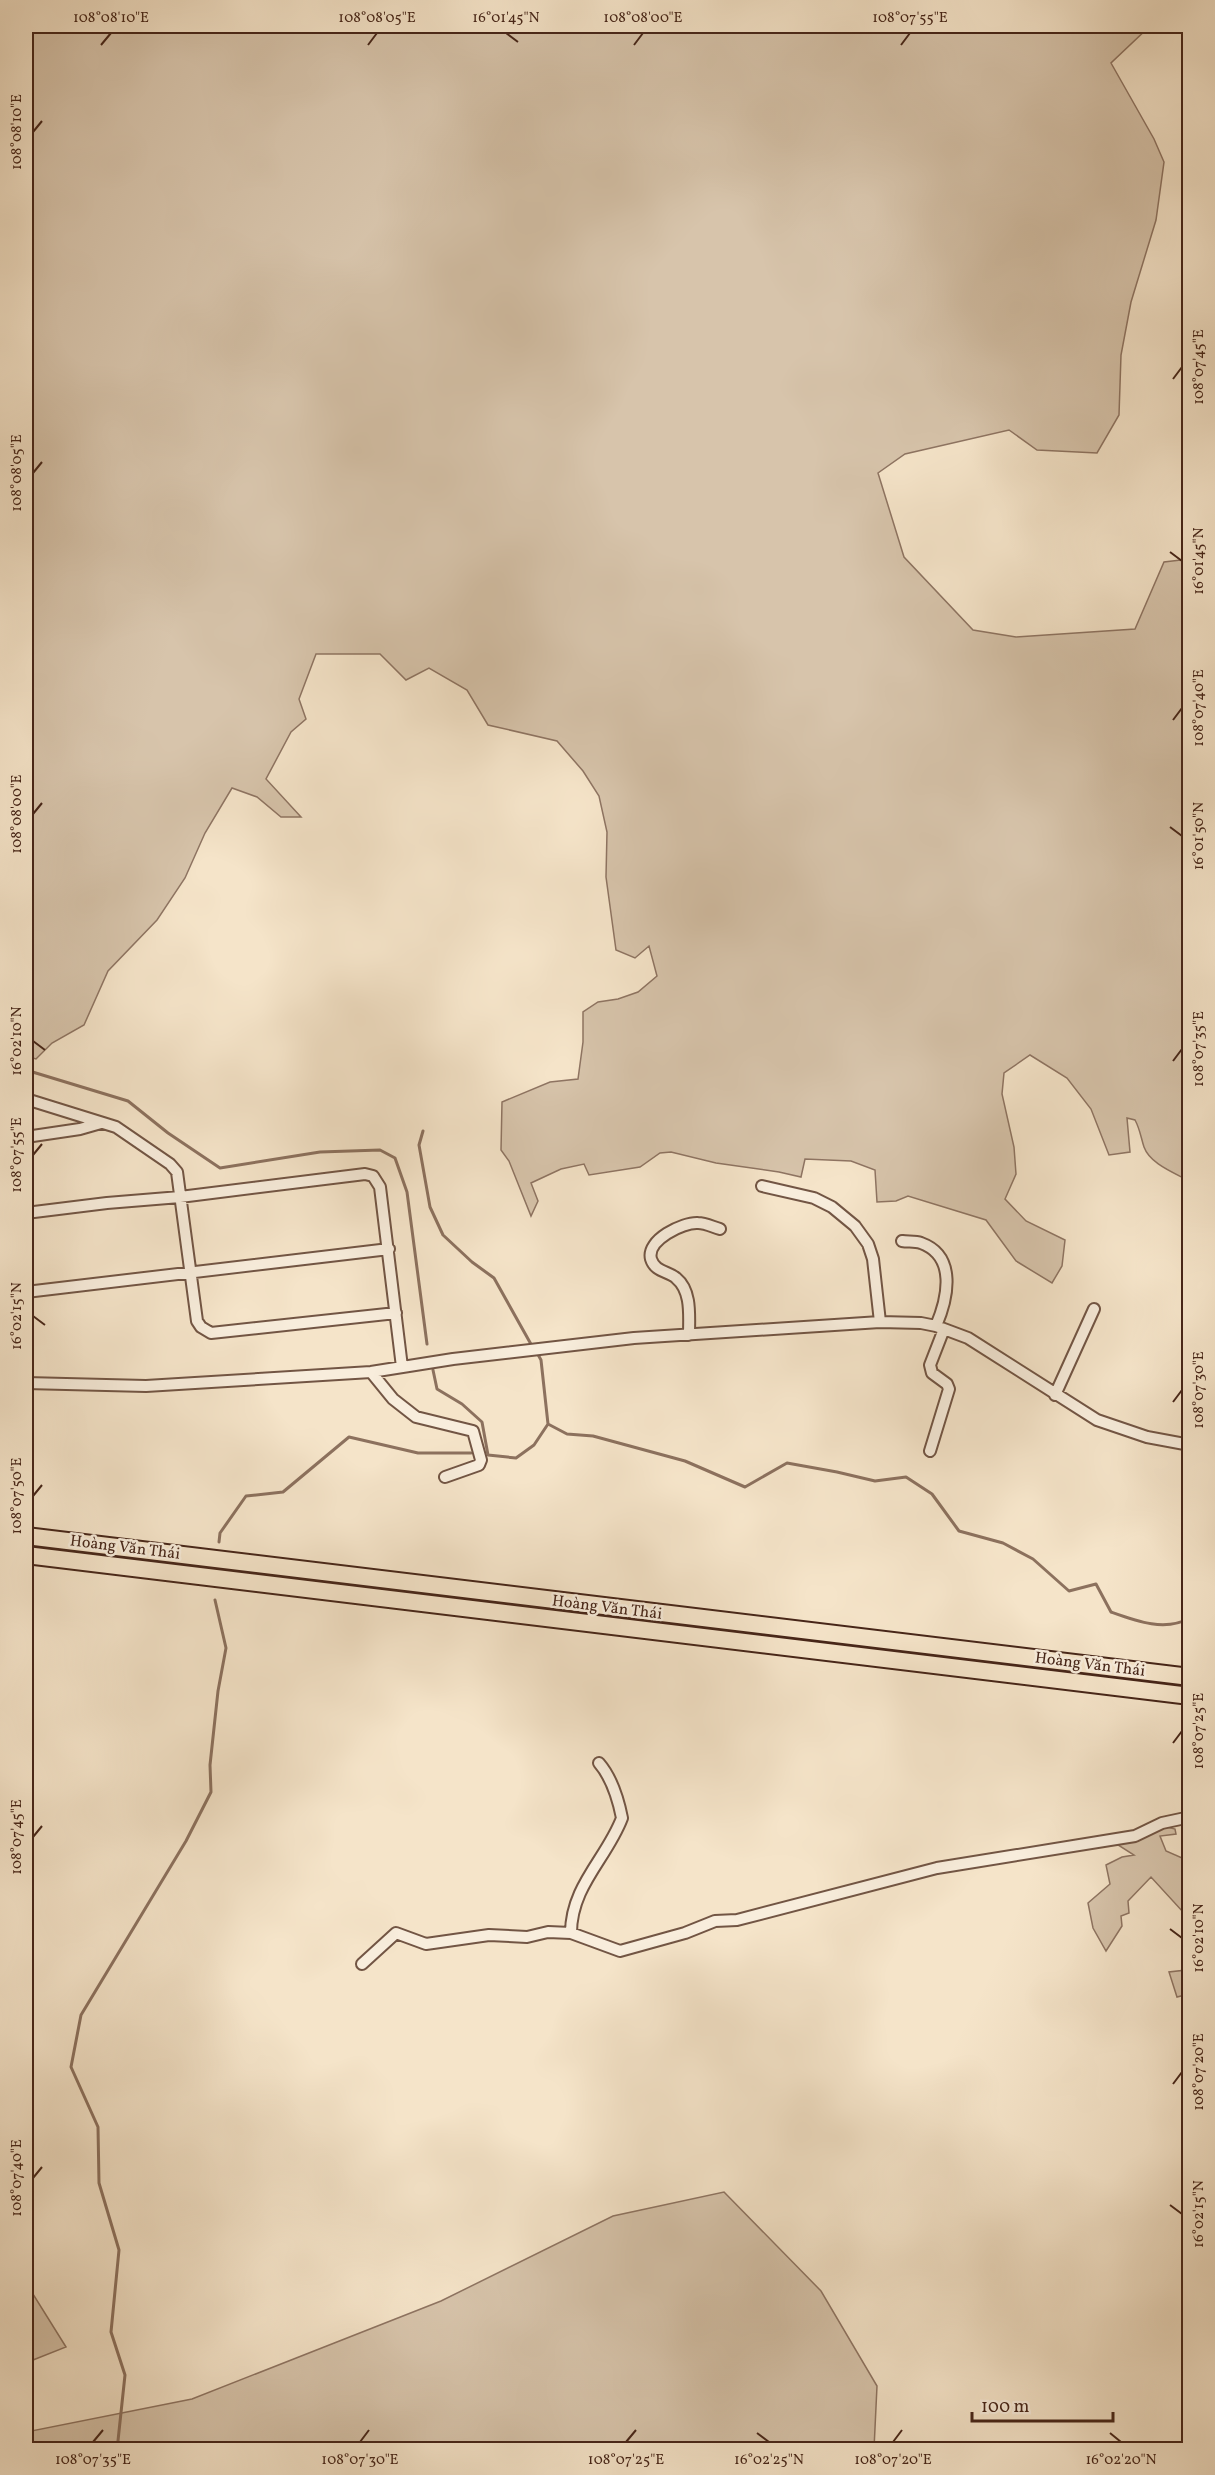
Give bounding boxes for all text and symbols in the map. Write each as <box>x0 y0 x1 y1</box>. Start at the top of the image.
text: 108°08'10"E <box>73 8 149 29</box>
text: 108°08'05"E <box>338 8 416 29</box>
text: 16°01'45"N <box>472 8 540 29</box>
text: 108°08'00"E <box>603 8 683 29</box>
text: 108°07'55"E <box>872 8 948 29</box>
text: 108°08'10"E <box>7 94 28 170</box>
text: 108°07'45"E <box>1189 329 1210 405</box>
text: 108°08'05"E <box>7 434 28 512</box>
text: 16°01'45"N <box>1189 527 1210 595</box>
text: 108°07'40"E <box>1189 669 1210 747</box>
text: 108°08'00"E <box>7 774 28 854</box>
text: 16°01'50"N <box>1189 802 1210 870</box>
text: 16°02'10"N <box>7 1006 28 1076</box>
text: 108°07'35"E <box>1189 1011 1210 1087</box>
text: 108°07'55"E <box>7 1117 28 1193</box>
text: 16°02'15"N <box>7 1282 28 1350</box>
text: 108°07'30"E <box>1189 1351 1210 1429</box>
text: 108°07'50"E <box>7 1458 28 1534</box>
street label: Hoàng Văn Thái <box>69 1530 181 1566</box>
street label: Hoàng Văn Thái <box>551 1590 663 1626</box>
street label: Hoàng Văn Thái <box>1034 1647 1146 1683</box>
text: 108°07'25"E <box>1189 1693 1210 1769</box>
text: 108°07'45"E <box>7 1799 28 1875</box>
text: 16°02'10"N <box>1189 1903 1210 1973</box>
text: 108°07'20"E <box>1189 2033 1210 2111</box>
text: 108°07'40"E <box>7 2139 28 2217</box>
text: 16°02'15"N <box>1189 2180 1210 2248</box>
scale bar <box>972 2385 1113 2423</box>
text: 100 m <box>981 2395 1030 2420</box>
text: 108°07'35"E <box>55 2450 131 2471</box>
text: 108°07'30"E <box>321 2450 399 2471</box>
text: 108°07'25"E <box>588 2450 664 2471</box>
text: 16°02'25"N <box>734 2450 804 2471</box>
text: 108°07'20"E <box>854 2450 932 2471</box>
text: 16°02'20"N <box>1085 2450 1157 2471</box>

